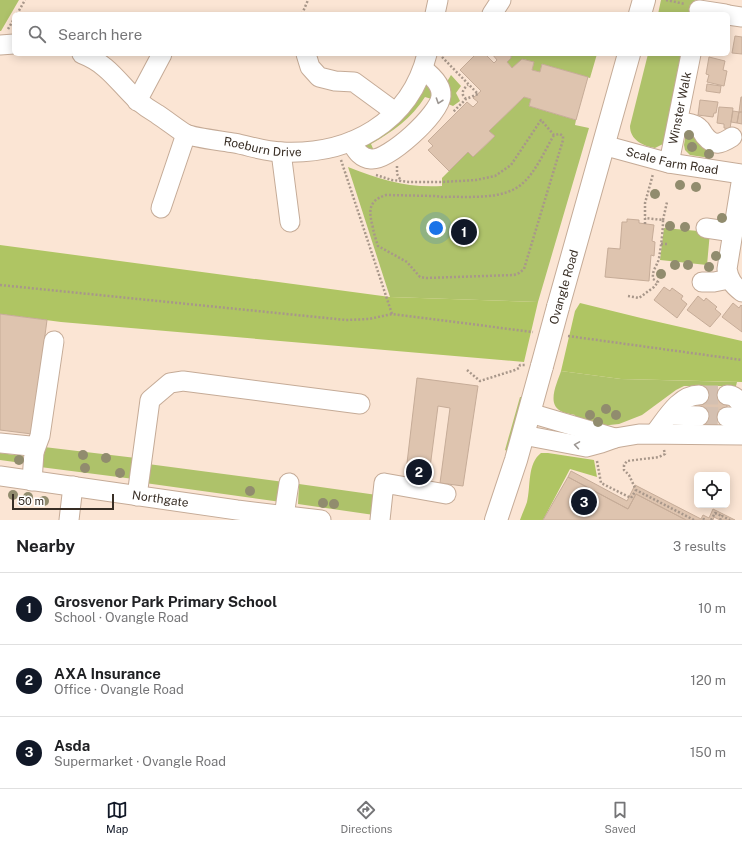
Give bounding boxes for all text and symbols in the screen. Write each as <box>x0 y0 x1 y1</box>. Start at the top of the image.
search box <box>12 12 730 56</box>
icon: search <box>26 23 48 45</box>
text: Search here <box>58 26 142 43</box>
street label: Winster Walk <box>666 70 694 146</box>
one-way arrow <box>435 97 443 104</box>
street label: Roeburn Drive <box>223 134 302 159</box>
street label: Scale Farm Road <box>624 145 719 177</box>
pin: 1 <box>451 217 477 247</box>
your location <box>426 218 446 238</box>
street label: Ovangle Road <box>547 248 581 326</box>
one-way arrow <box>574 442 580 450</box>
pin: 2 <box>406 457 432 487</box>
map controls <box>694 472 730 508</box>
button: locate <box>694 472 730 508</box>
pin: 3 <box>571 487 597 517</box>
street label: Northgate <box>131 488 190 510</box>
scale bar <box>12 492 114 511</box>
text: 50 m <box>18 495 44 507</box>
text: Nearby <box>16 536 75 556</box>
text: 3 results <box>673 539 726 554</box>
text: Grosvenor Park Primary School <box>54 593 277 610</box>
text: 1 <box>26 601 32 616</box>
text: 10 m <box>698 601 726 616</box>
text: School · Ovangle Road <box>54 610 189 625</box>
text: AXA Insurance <box>54 665 161 682</box>
text: 2 <box>25 673 33 688</box>
text: 120 m <box>691 673 726 688</box>
text: Office · Ovangle Road <box>54 682 184 697</box>
text: Asda <box>54 737 90 754</box>
text: 3 <box>25 745 33 760</box>
text: 150 m <box>690 745 726 760</box>
text: Supermarket · Ovangle Road <box>54 754 226 769</box>
tab: Map <box>106 799 128 835</box>
tab: Directions <box>341 799 392 835</box>
tab: Saved <box>604 799 636 835</box>

